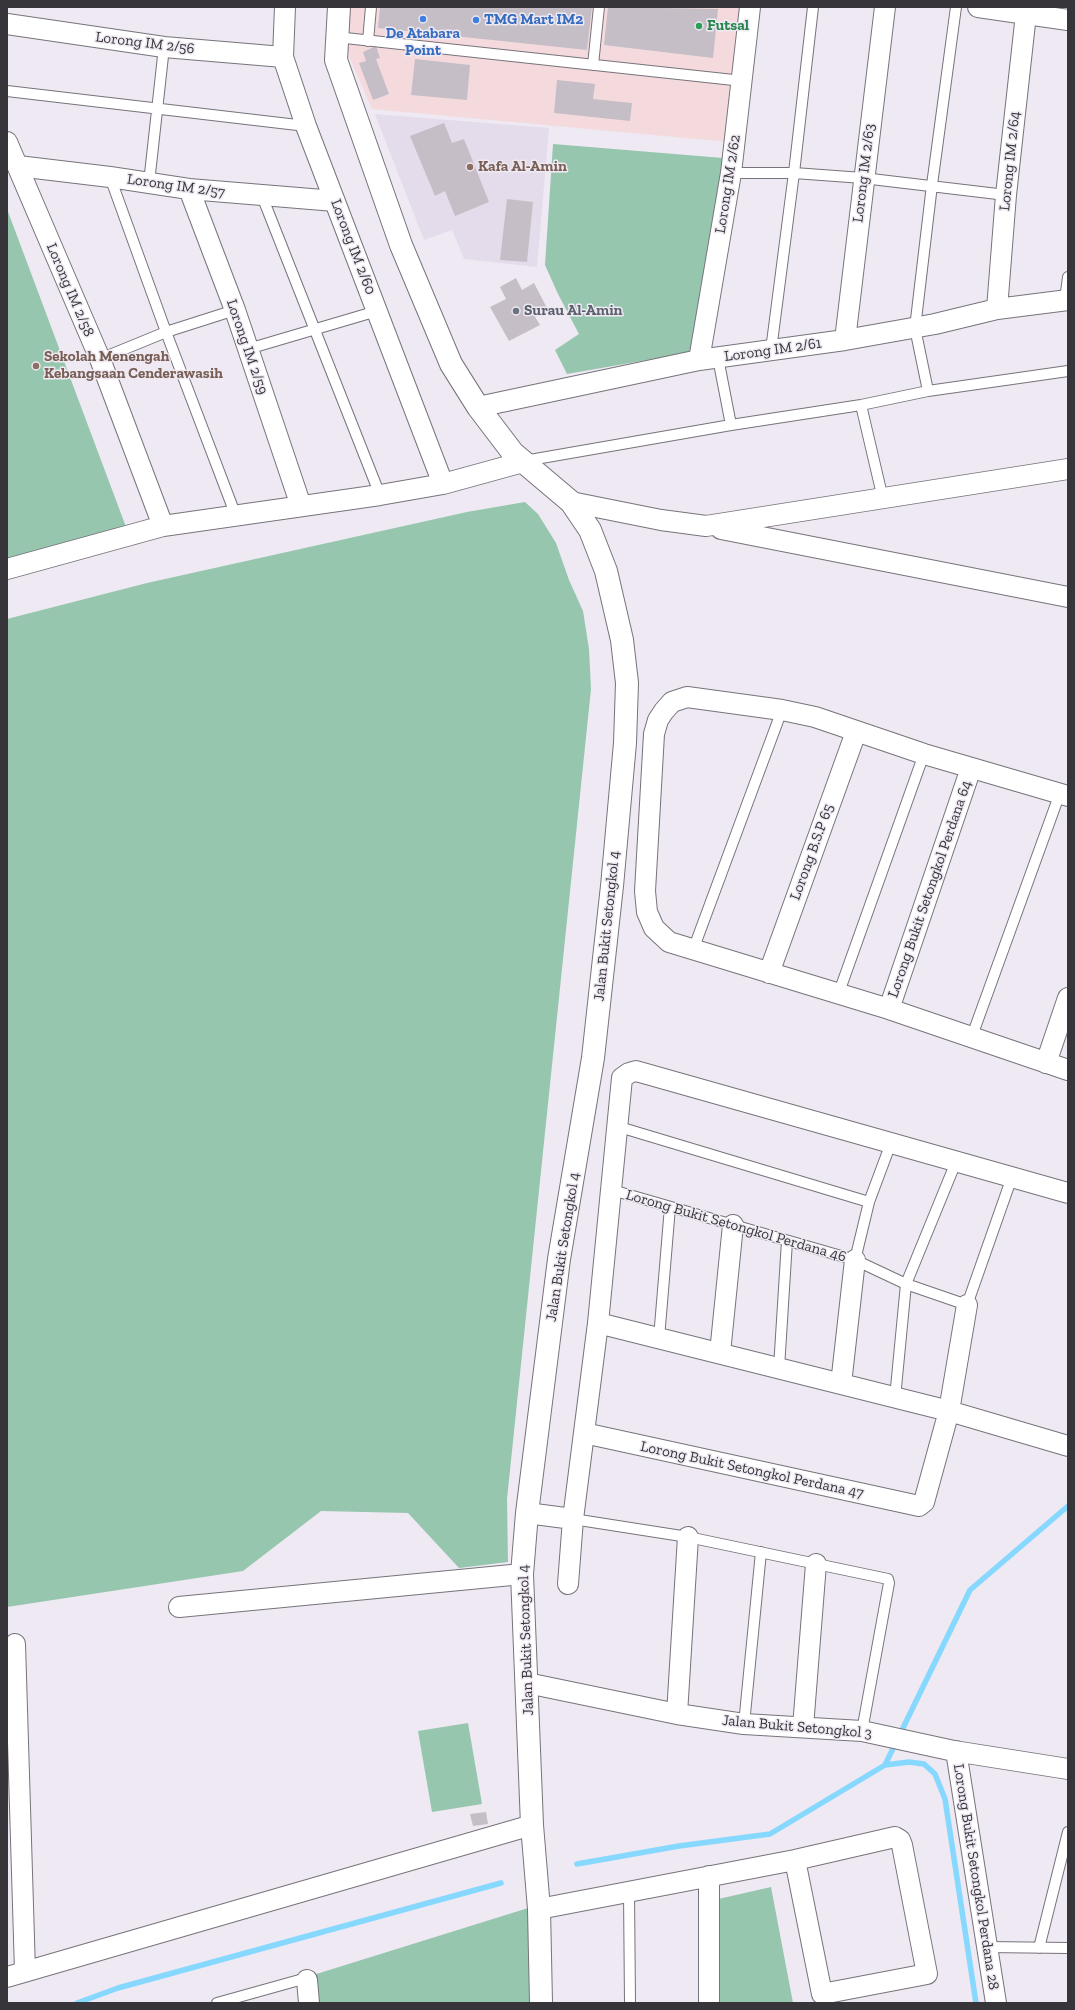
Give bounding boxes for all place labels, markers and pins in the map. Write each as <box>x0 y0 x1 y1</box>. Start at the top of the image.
place label: TMG Mart IM2 <box>484 11 583 29</box>
marker: De Atabara Point <box>418 14 428 24</box>
marker: TMG Mart IM2 <box>471 15 481 25</box>
place label: Futsal <box>707 17 749 35</box>
marker: Futsal <box>694 21 704 31</box>
place label: De Atabara Point <box>386 25 460 60</box>
place label: Kafa Al-Amin <box>478 158 567 176</box>
marker: Kafa Al-Amin <box>465 162 475 172</box>
place label: Surau Al-Amin <box>524 302 623 320</box>
marker: Surau Al-Amin <box>511 306 521 316</box>
place label: Sekolah Menengah Kebangsaan Cenderawasih <box>44 348 223 383</box>
marker: Sekolah Menengah Kebangsaan Cenderawasih <box>31 361 41 371</box>

